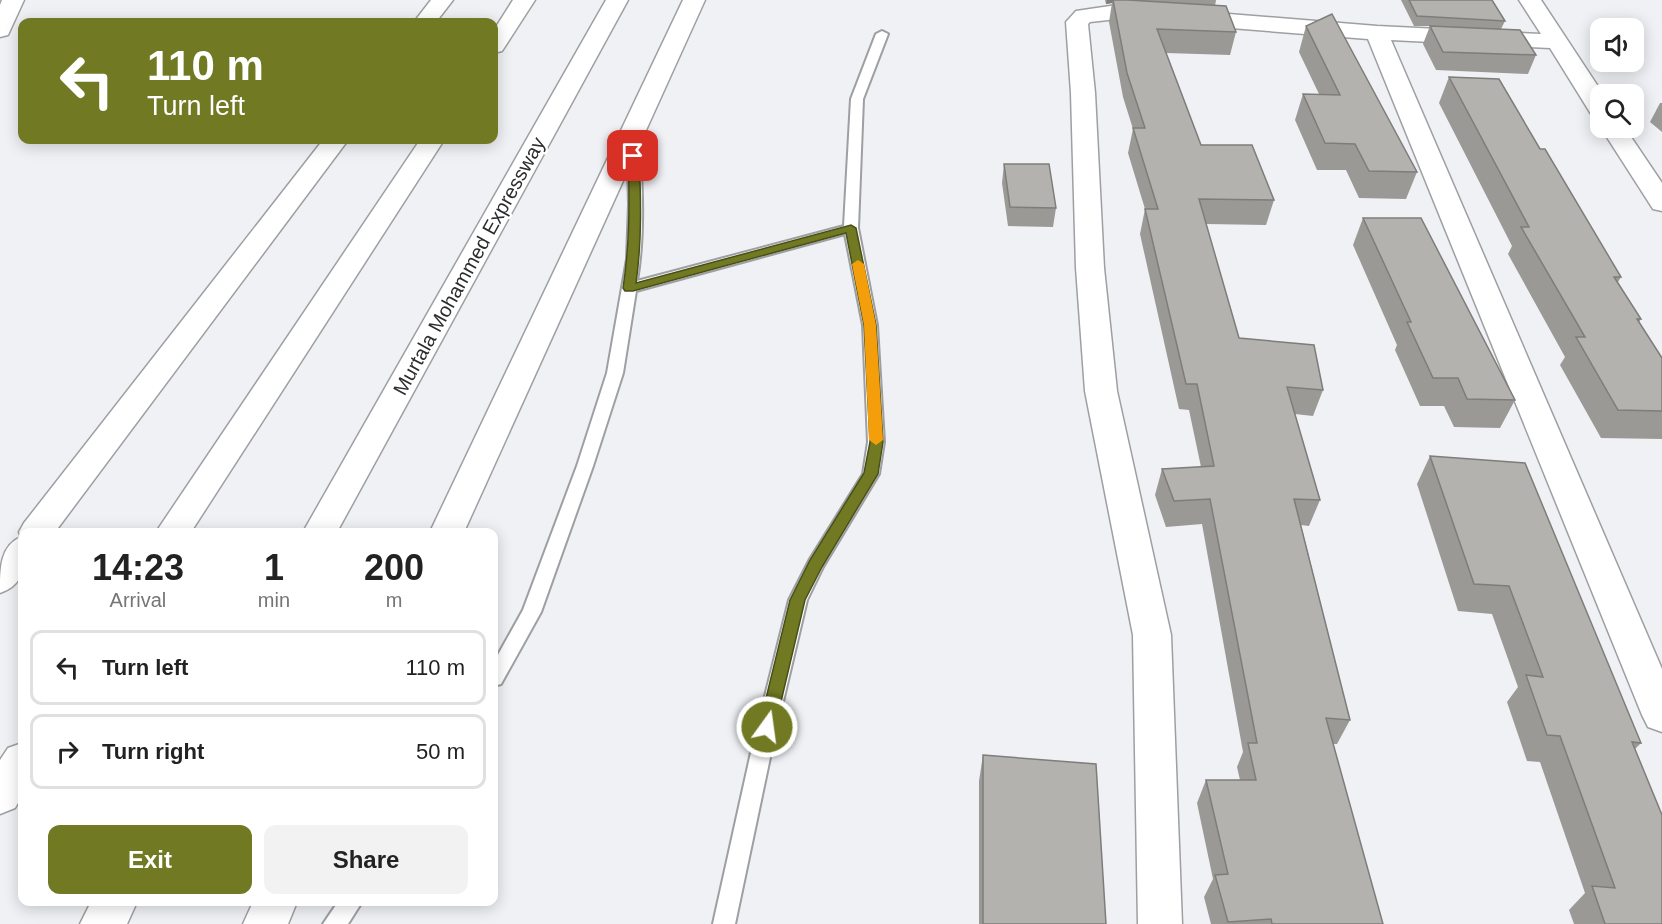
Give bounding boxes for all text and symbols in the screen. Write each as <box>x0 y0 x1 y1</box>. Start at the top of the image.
map controls <box>1590 18 1644 138</box>
button: sound <box>1590 18 1644 72</box>
icon: left <box>48 42 126 120</box>
text: 110 m <box>147 42 264 89</box>
button: search <box>1590 84 1644 138</box>
text: Turn left <box>147 91 245 121</box>
pin <box>607 130 658 181</box>
street label: Murtala Mohammed Expressway <box>389 133 549 399</box>
icon: arrive <box>616 139 649 172</box>
text: 14:23 <box>92 547 184 588</box>
text: 1 <box>264 547 284 588</box>
text: 200 <box>364 547 424 588</box>
text: Arrival <box>110 589 166 611</box>
text: min <box>258 589 290 611</box>
text: m <box>386 589 402 611</box>
icon: left <box>51 651 84 684</box>
text: Turn left <box>102 655 188 680</box>
text: 110 m <box>405 655 465 680</box>
position arrow <box>735 695 799 759</box>
icon: right <box>51 735 84 768</box>
text: Turn right <box>102 739 204 764</box>
text: 50 m <box>416 739 465 764</box>
button: Exit <box>48 825 252 894</box>
button: Share <box>264 825 468 894</box>

